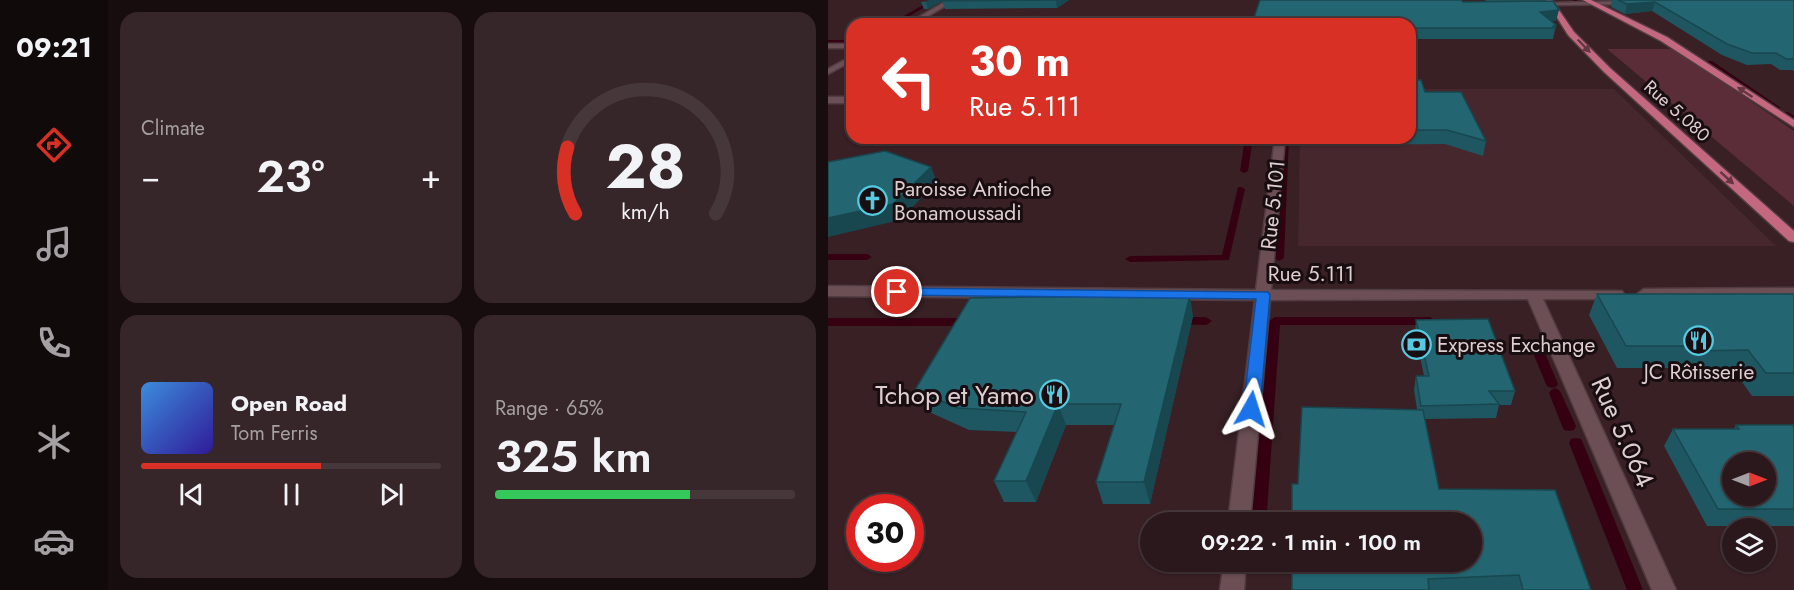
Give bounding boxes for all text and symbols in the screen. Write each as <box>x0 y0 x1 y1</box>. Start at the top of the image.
text: 09:21 <box>16 28 92 67</box>
text: 30 m <box>969 31 1070 92</box>
one-way arrow <box>1576 39 1590 53</box>
icon: left <box>870 42 948 120</box>
street label: Rue 5.080 <box>1638 74 1716 148</box>
one-way arrow <box>1737 86 1753 97</box>
text: Rue 5.111 <box>969 87 1080 126</box>
text: Climate <box>141 114 205 143</box>
text: 28 <box>605 121 685 211</box>
icon: directions <box>33 124 75 166</box>
text: 23° <box>256 144 325 209</box>
text: − <box>141 153 160 200</box>
text: + <box>421 153 441 200</box>
street label: Rue 5.101 <box>1253 159 1293 251</box>
one-way arrow <box>1719 171 1734 184</box>
place label: Paroisse Antioche Bonamoussadi <box>894 174 1052 228</box>
church icon: Paroisse Antioche Bonamoussadi <box>857 185 889 217</box>
text: km/h <box>621 197 669 228</box>
icon: music <box>33 223 75 265</box>
street label: Rue 5.111 <box>1268 259 1354 289</box>
pin <box>871 266 922 317</box>
icon: arrive <box>880 275 913 308</box>
icon: phone <box>33 322 75 364</box>
restaurant icon: JC Rôtisserie <box>1683 325 1715 357</box>
bank icon: Express Exchange <box>1400 329 1432 361</box>
place label: Express Exchange <box>1437 330 1595 360</box>
place label: JC Rôtisserie <box>1641 357 1755 387</box>
street label: Rue 5.064 <box>1582 371 1664 493</box>
place label: Tchop et Yamo <box>875 376 1034 414</box>
position arrow <box>1219 377 1283 441</box>
restaurant icon: Tchop et Yamo <box>1039 379 1071 411</box>
text: Open Road <box>231 387 347 419</box>
text: Range · 65% <box>495 394 604 423</box>
text: Tom Ferris <box>231 419 318 448</box>
icon: climate <box>33 421 75 463</box>
text: 325 km <box>495 424 652 489</box>
north arrow <box>1722 452 1776 506</box>
map controls <box>1722 452 1776 572</box>
icon: previous <box>175 478 208 511</box>
icon: pause <box>275 478 308 511</box>
icon: next <box>375 478 408 511</box>
speed limit sign: 30 <box>846 494 924 572</box>
button: layers <box>1722 518 1776 572</box>
icon: car <box>33 520 75 562</box>
text: 09:22 · 1 min · 100 m <box>1201 526 1421 558</box>

